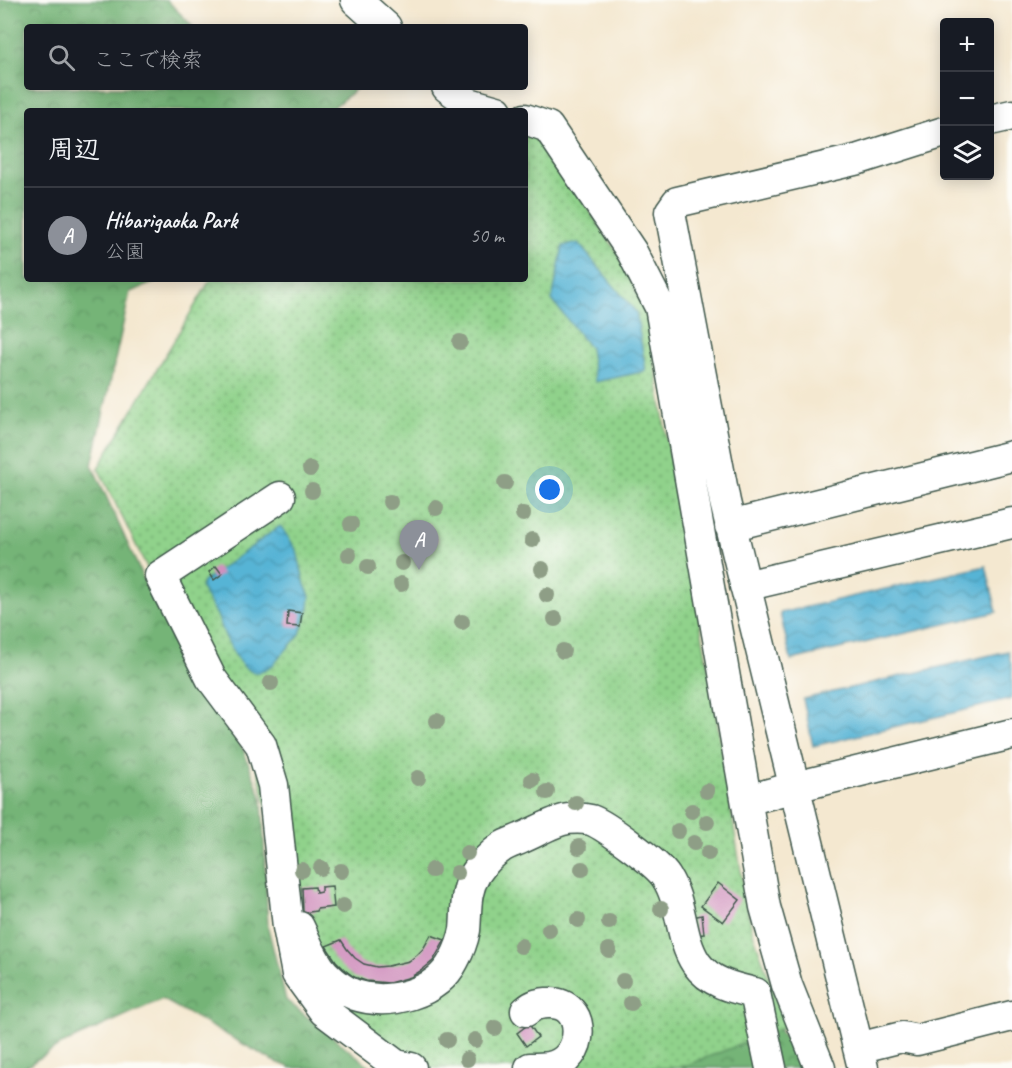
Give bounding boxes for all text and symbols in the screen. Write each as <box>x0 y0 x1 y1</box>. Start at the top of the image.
map controls <box>940 18 994 180</box>
button: + <box>940 18 994 72</box>
search box <box>24 24 528 90</box>
icon: search <box>45 41 78 74</box>
text: ここで検索 <box>93 46 203 74</box>
button: − <box>940 72 994 126</box>
button: layers <box>940 126 994 180</box>
text: 周辺 <box>48 133 100 166</box>
text: Hibarigaoka Park <box>105 207 237 235</box>
text: A <box>62 223 73 248</box>
text: 50 m <box>470 223 504 248</box>
text: 公園 <box>105 239 145 264</box>
your location <box>535 475 564 504</box>
pin: A <box>400 520 438 570</box>

